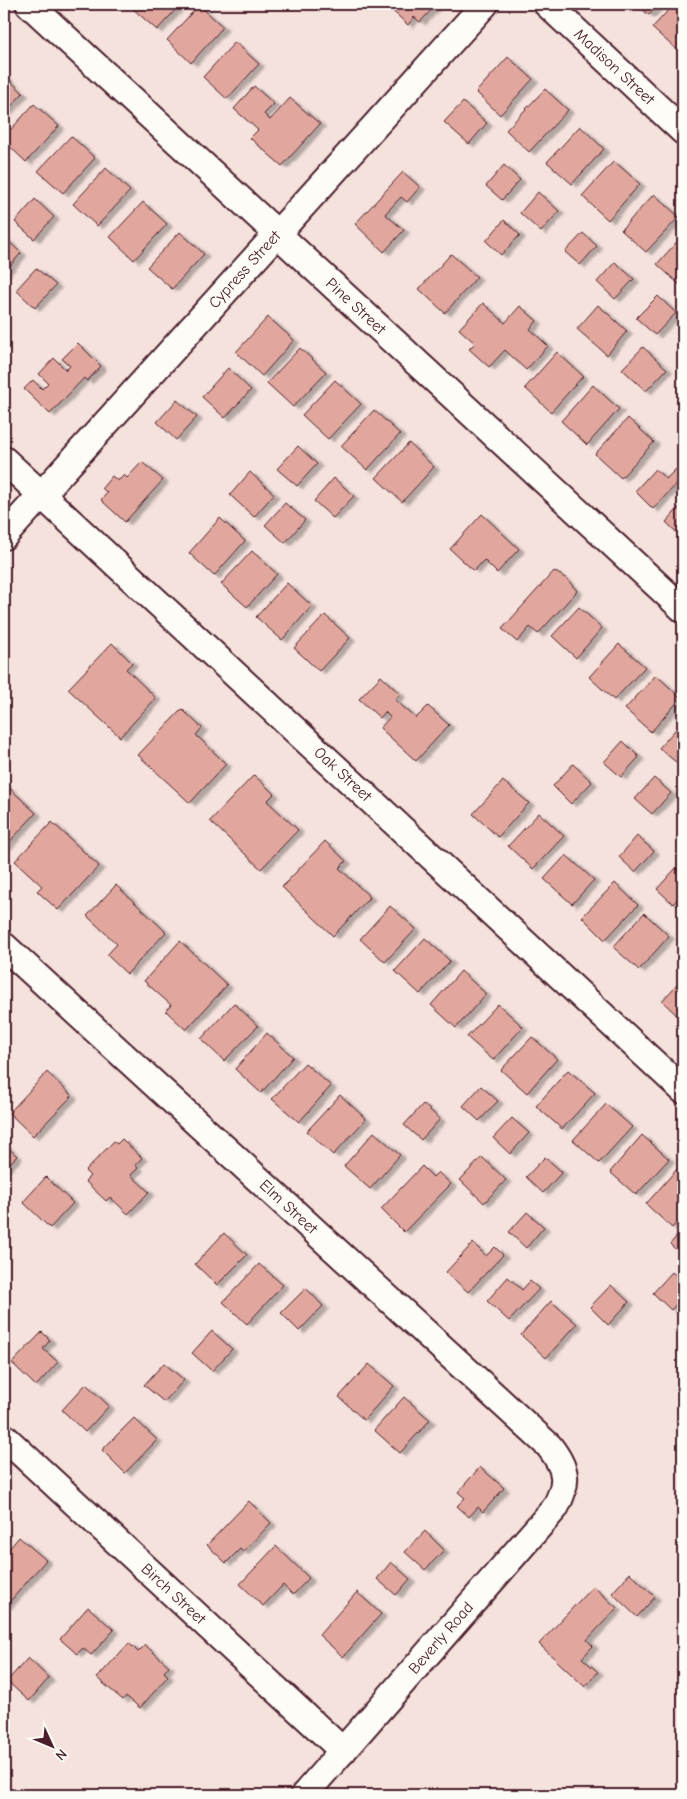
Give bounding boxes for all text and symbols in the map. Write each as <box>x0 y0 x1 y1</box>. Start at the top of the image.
street label: Madison Street <box>570 25 658 109</box>
street label: Cypress Street <box>205 227 285 312</box>
street label: Pine Street <box>322 274 390 339</box>
street label: Oak Street <box>310 743 375 806</box>
street label: Elm Street <box>256 1176 321 1238</box>
street label: Birch Street <box>138 1560 210 1628</box>
street label: Beverly Road <box>405 1598 477 1678</box>
north arrow <box>28 1722 78 1772</box>
text: N <box>52 1745 70 1764</box>

